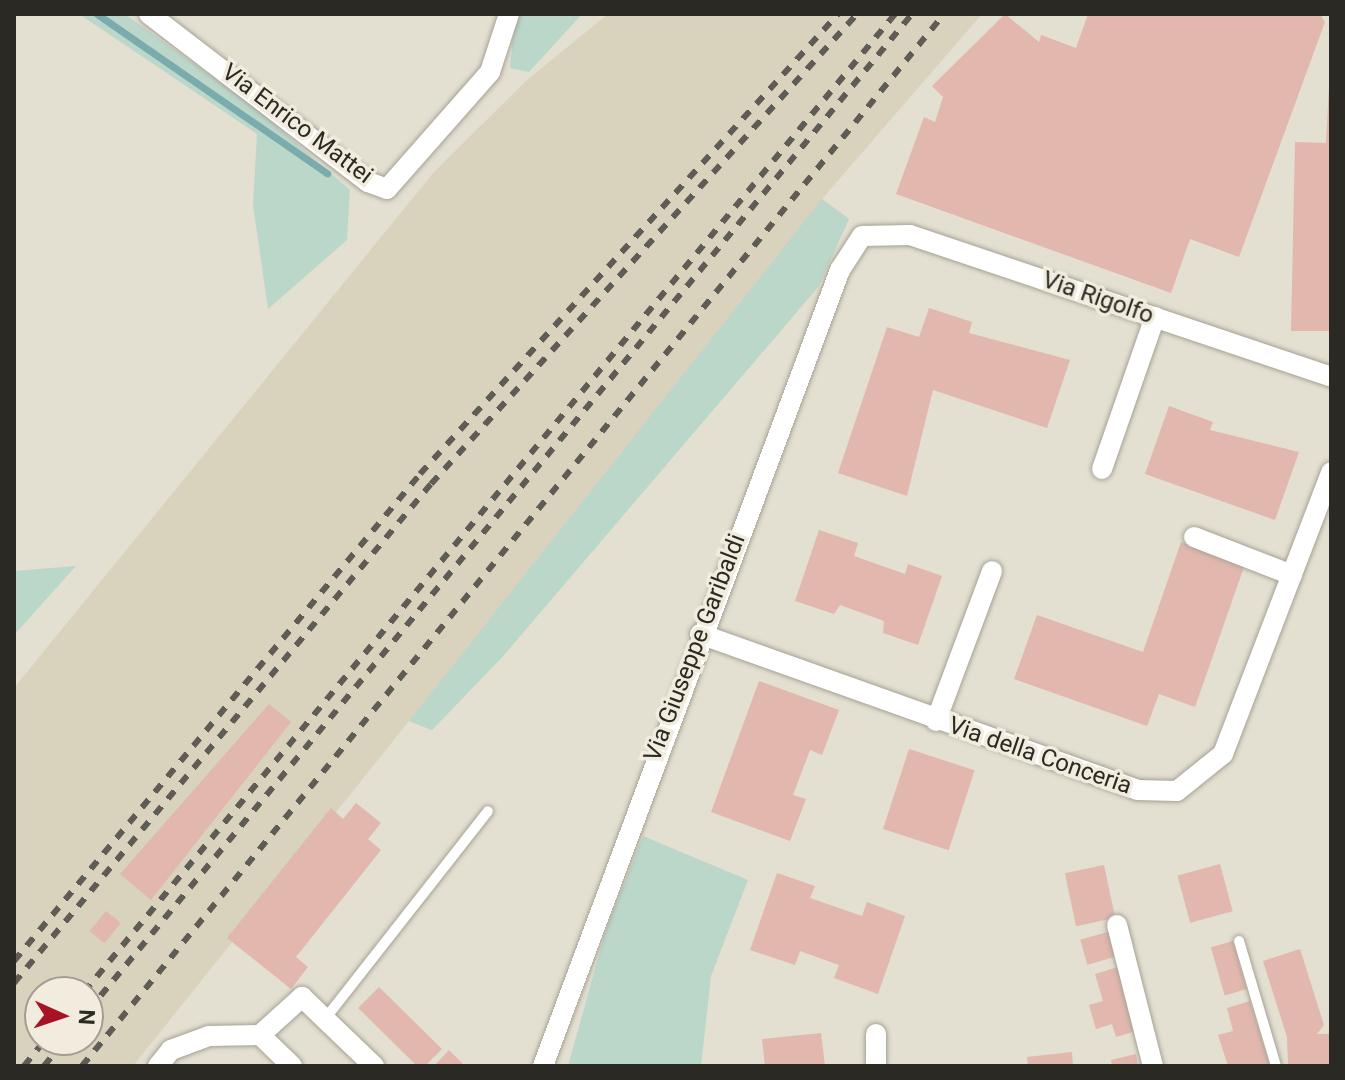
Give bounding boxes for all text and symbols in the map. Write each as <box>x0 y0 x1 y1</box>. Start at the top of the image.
street label: Via Enrico Mattei <box>216 58 378 190</box>
street label: Via Rigolfo <box>1039 266 1157 330</box>
street label: Via Giuseppe Garibaldi <box>638 530 752 766</box>
street label: Via della Conceria <box>945 711 1135 801</box>
north arrow <box>24 976 104 1056</box>
text: N <box>74 1009 99 1026</box>

